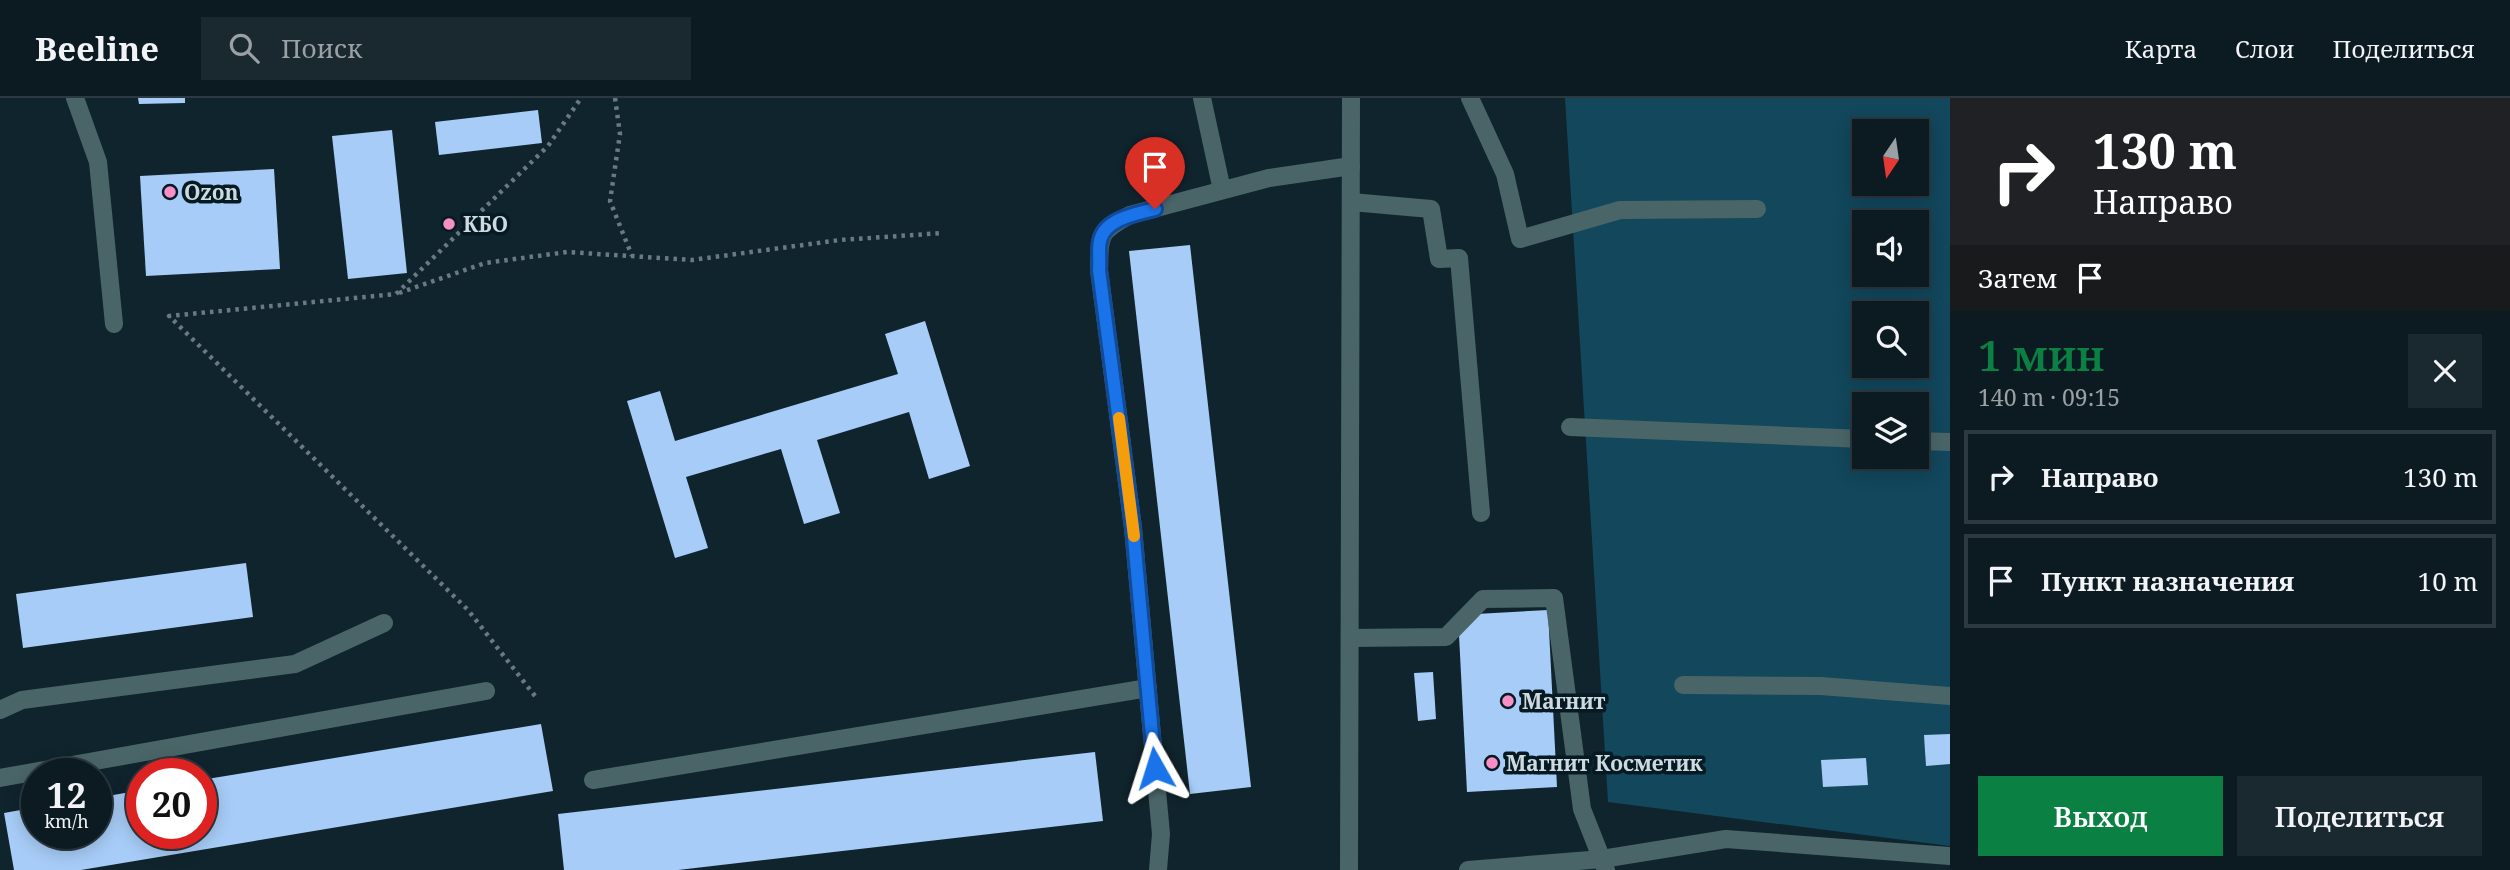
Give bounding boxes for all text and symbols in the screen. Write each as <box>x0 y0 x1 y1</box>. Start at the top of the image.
search box <box>201 17 691 80</box>
text: Beeline <box>35 26 159 71</box>
icon: search <box>225 29 263 67</box>
text: Поиск <box>281 30 362 66</box>
text: Карта <box>2125 32 2197 65</box>
text: Слои <box>2235 32 2295 65</box>
text: Поделиться <box>2333 32 2475 65</box>
text: 130 m <box>2093 117 2237 183</box>
north arrow <box>1852 119 1928 196</box>
map controls <box>1852 119 1929 469</box>
icon: right <box>1978 126 2069 217</box>
pin <box>1125 137 1185 209</box>
icon: arrive <box>1136 148 1174 186</box>
place label: Ozon <box>184 178 239 206</box>
text: Направо <box>2093 180 2233 223</box>
marker: Ozon <box>162 184 178 200</box>
place label: КБО <box>463 210 508 238</box>
button: sound <box>1852 210 1929 287</box>
marker: КБО <box>441 216 457 232</box>
icon: arrive <box>2071 259 2109 297</box>
text: Затем <box>1978 260 2057 296</box>
button: search <box>1852 301 1929 378</box>
text: 1 мин <box>1978 326 2105 383</box>
button: close <box>2408 334 2482 408</box>
text: 140 m · 09:15 <box>1978 381 2120 413</box>
button: layers <box>1852 392 1929 469</box>
icon: right <box>1982 458 2020 496</box>
text: Направо <box>2041 459 2159 495</box>
text: 130 m <box>2403 459 2478 495</box>
icon: arrive <box>1982 562 2020 600</box>
text: Пункт назначения <box>2041 563 2294 599</box>
text: 10 m <box>2418 563 2478 599</box>
place label: Магнит <box>1522 687 1606 715</box>
marker: Магнит <box>1500 693 1516 709</box>
position arrow <box>1118 731 1192 805</box>
place label: Магнит Косметик <box>1506 749 1704 777</box>
marker: Магнит Косметик <box>1484 755 1500 771</box>
speed limit sign: 20 <box>126 758 217 849</box>
text: 12 <box>47 771 86 818</box>
button: Выход <box>1978 776 2223 856</box>
button: Поделиться <box>2237 776 2482 856</box>
text: km/h <box>44 809 89 833</box>

